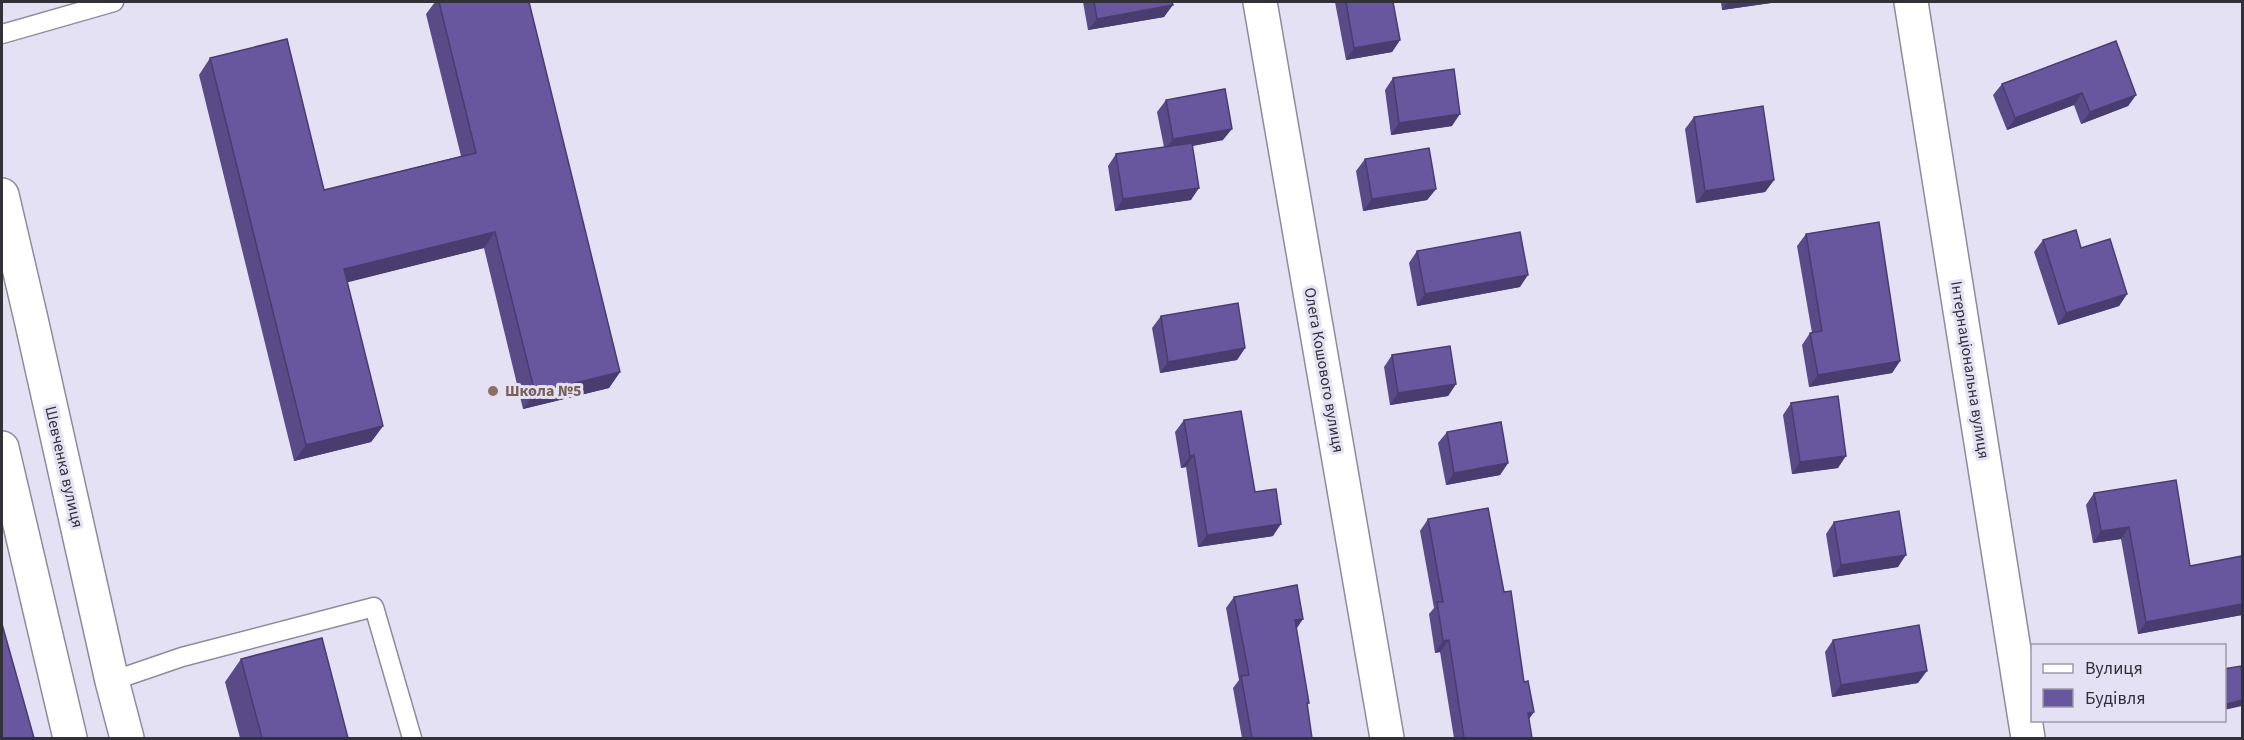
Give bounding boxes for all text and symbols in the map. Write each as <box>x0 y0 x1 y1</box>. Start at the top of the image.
street label: Інтернаціональна вулиця <box>1945 280 1995 460</box>
street label: Олега Кошового вулиця <box>1299 286 1349 454</box>
place label: Школа №5 <box>505 380 582 402</box>
marker: Школа №5 <box>486 384 500 398</box>
street label: Шевченка вулиця <box>39 404 89 530</box>
legend <box>2031 644 2226 722</box>
text: Вулиця <box>2085 656 2143 681</box>
text: Будівля <box>2085 686 2145 711</box>

